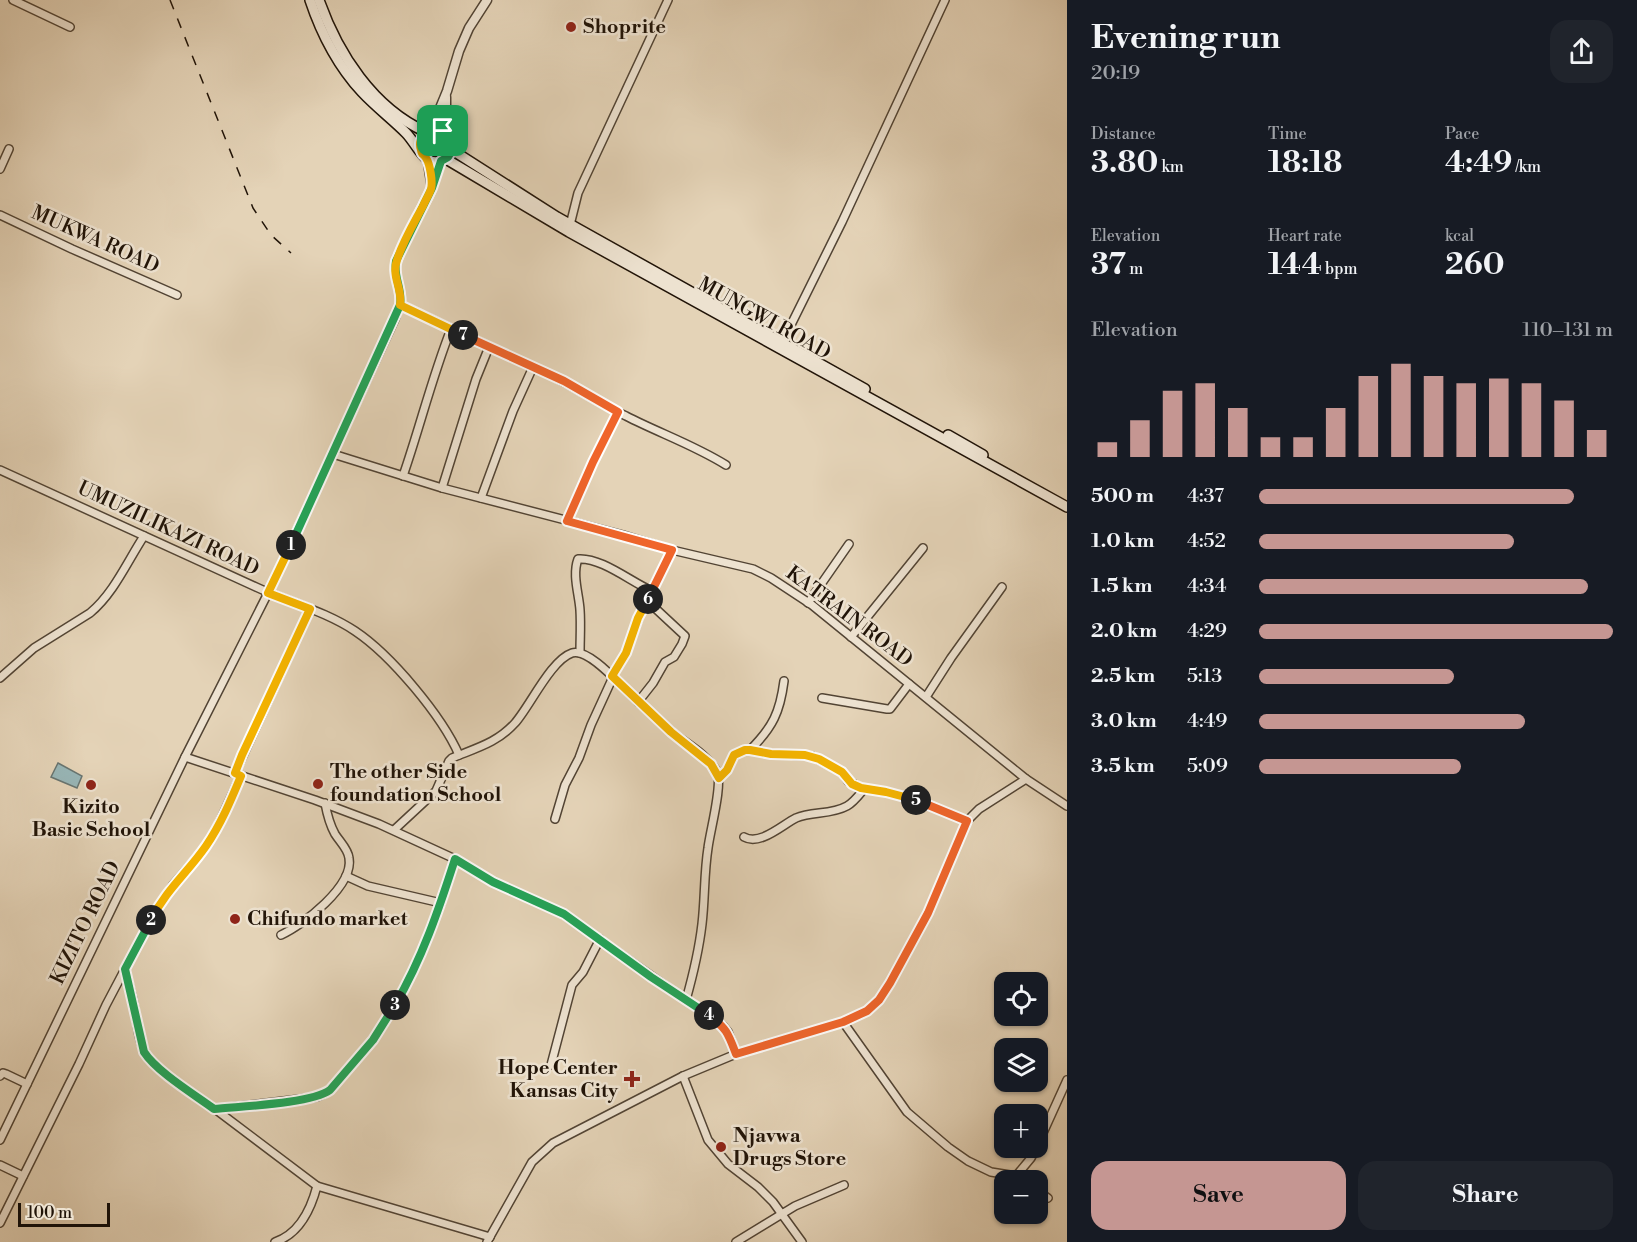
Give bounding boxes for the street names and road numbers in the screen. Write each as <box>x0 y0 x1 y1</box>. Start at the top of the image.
street label: MUKWA ROAD <box>27 201 163 279</box>
street label: MUNGWI ROAD <box>693 272 835 366</box>
street label: UMUZILIKAZI ROAD <box>73 476 263 582</box>
street label: KATRAIN ROAD <box>781 561 917 673</box>
street label: KIZITO ROAD <box>45 857 127 989</box>

